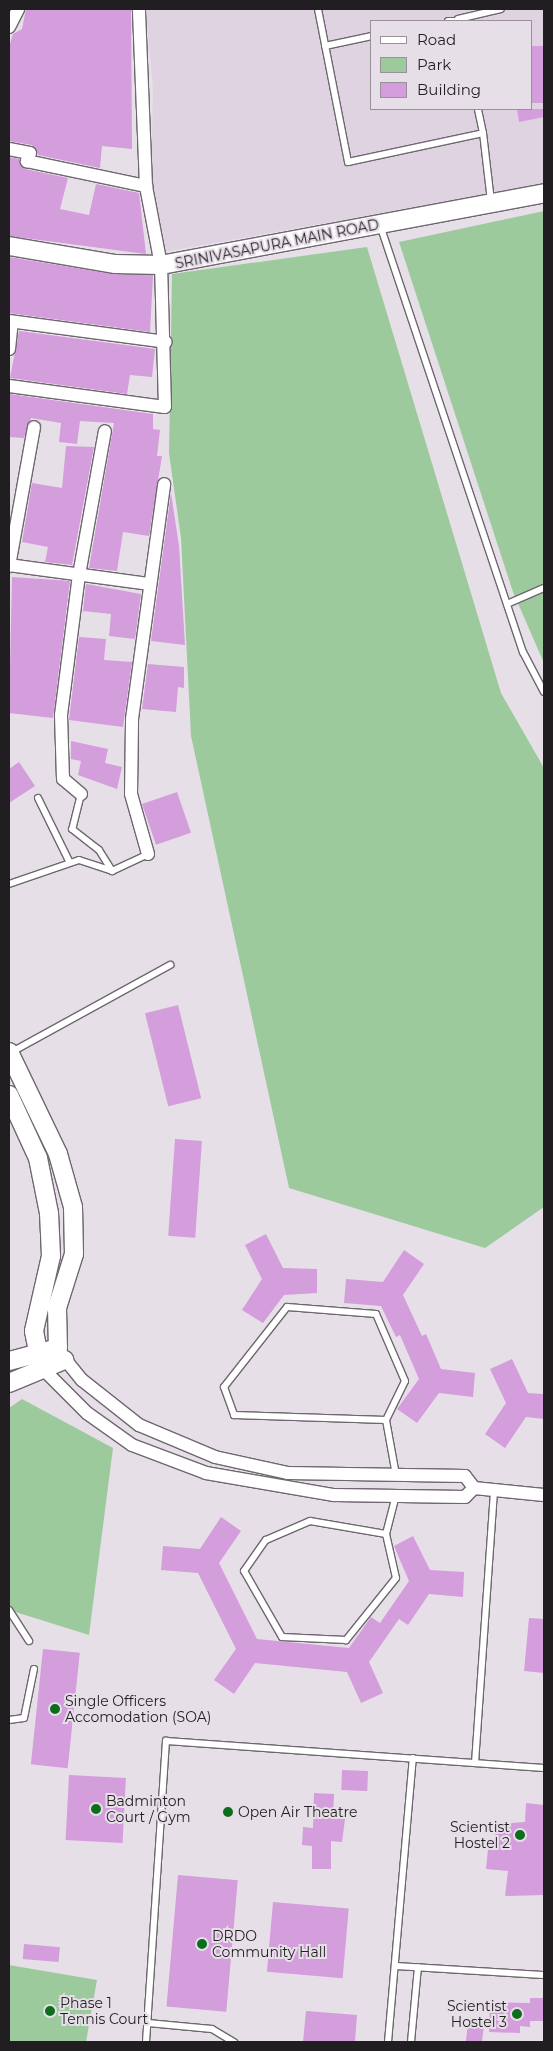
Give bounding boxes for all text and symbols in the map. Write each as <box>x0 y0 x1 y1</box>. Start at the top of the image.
legend <box>370 20 533 110</box>
text: Road <box>417 30 456 49</box>
text: Park <box>417 55 451 74</box>
text: Building <box>417 80 481 99</box>
street label: SRINIVASAPURA MAIN ROAD <box>174 216 380 272</box>
place label: Single Officers Accomodation (SOA) <box>65 1693 211 1725</box>
marker: Single Officers Accomodation (SOA) <box>49 1703 61 1715</box>
place label: Badminton Court / Gym <box>106 1793 191 1825</box>
marker: Badminton Court / Gym <box>90 1803 102 1815</box>
place label: Open Air Theatre <box>238 1804 357 1820</box>
marker: Open Air Theatre <box>222 1806 234 1818</box>
place label: Scientist Hostel 2 <box>450 1819 510 1851</box>
marker: Scientist Hostel 2 <box>514 1829 526 1841</box>
place label: DRDO Community Hall <box>212 1928 326 1960</box>
marker: DRDO Community Hall <box>196 1938 208 1950</box>
place label: Phase 1 Tennis Court <box>60 1995 148 2028</box>
place label: Scientist Hostel 3 <box>447 1998 507 2030</box>
marker: Phase 1 Tennis Court <box>44 2005 56 2017</box>
marker: Scientist Hostel 3 <box>511 2008 523 2020</box>

